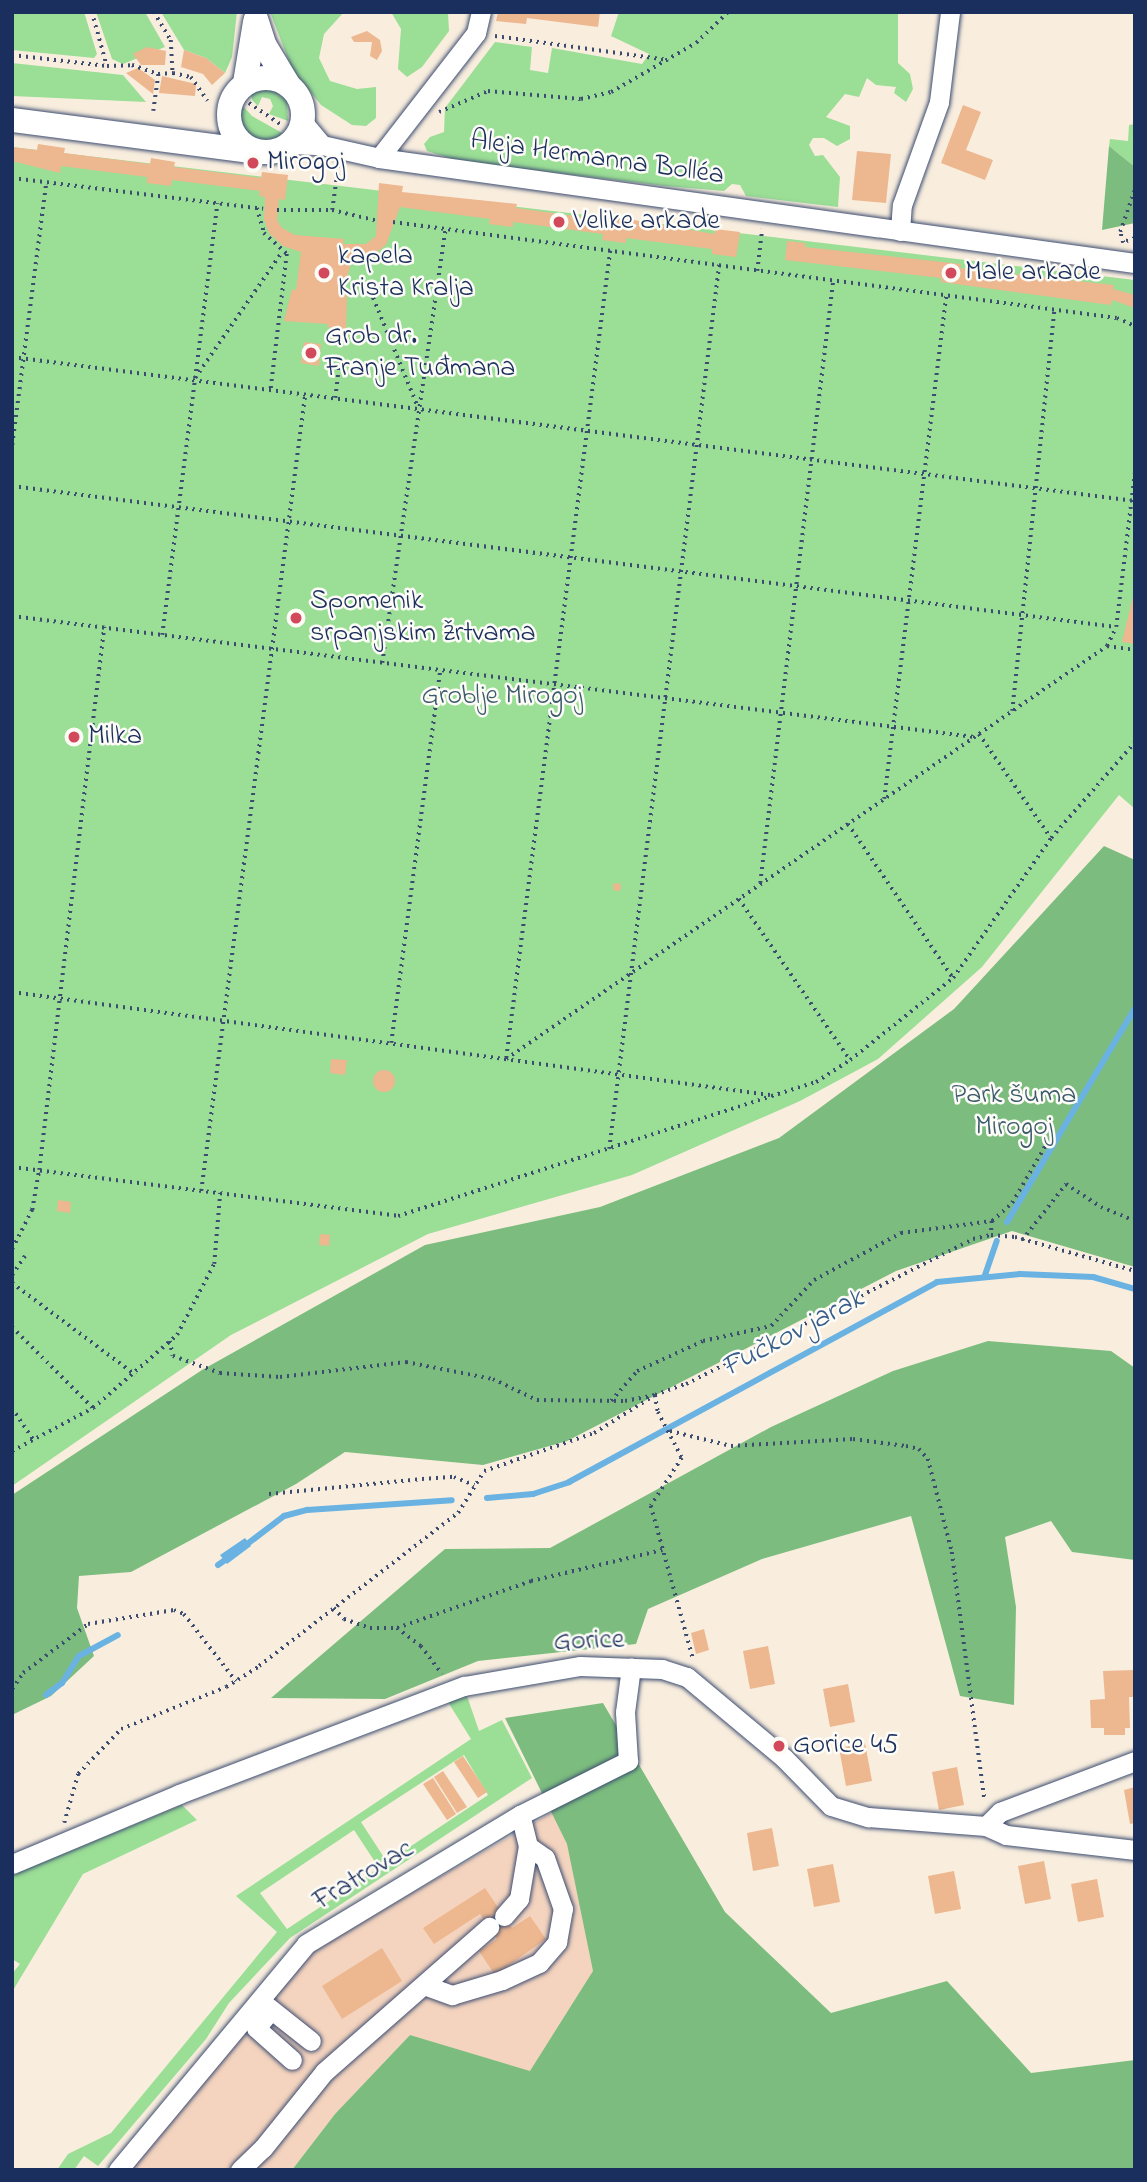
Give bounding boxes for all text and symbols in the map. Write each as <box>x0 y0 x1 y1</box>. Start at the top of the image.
street label: Aleja Hermanna Bolléa <box>468 125 726 193</box>
place label: Mirogoj <box>267 146 344 180</box>
marker: Mirogoj <box>245 155 261 171</box>
place label: Velike arkade <box>573 205 720 239</box>
marker: Velike arkade <box>551 214 567 230</box>
place label: kapela Krista Kralja <box>338 240 474 306</box>
place label: Male arkade <box>965 256 1101 290</box>
marker: kapela Krista Kralja <box>316 265 332 281</box>
marker: Male arkade <box>943 265 959 281</box>
place label: Grob dr. Franje Tuđmana <box>325 320 515 386</box>
marker: Grob dr. Franje Tuđmana <box>303 345 319 361</box>
place label: Spomenik srpanjskim žrtvama <box>310 585 536 651</box>
marker: Spomenik srpanjskim žrtvama <box>288 610 304 626</box>
park label: Groblje Mirogoj <box>421 680 583 714</box>
place label: Milka <box>88 720 142 754</box>
marker: Milka <box>66 729 82 745</box>
park label: Park šuma Mirogoj <box>952 1079 1076 1145</box>
water label: Fučkov jarak <box>716 1281 870 1387</box>
street label: Gorice <box>553 1624 625 1660</box>
place label: Gorice 45 <box>793 1729 898 1763</box>
marker: Gorice 45 <box>771 1738 787 1754</box>
street label: Fratrovac <box>308 1833 420 1919</box>

